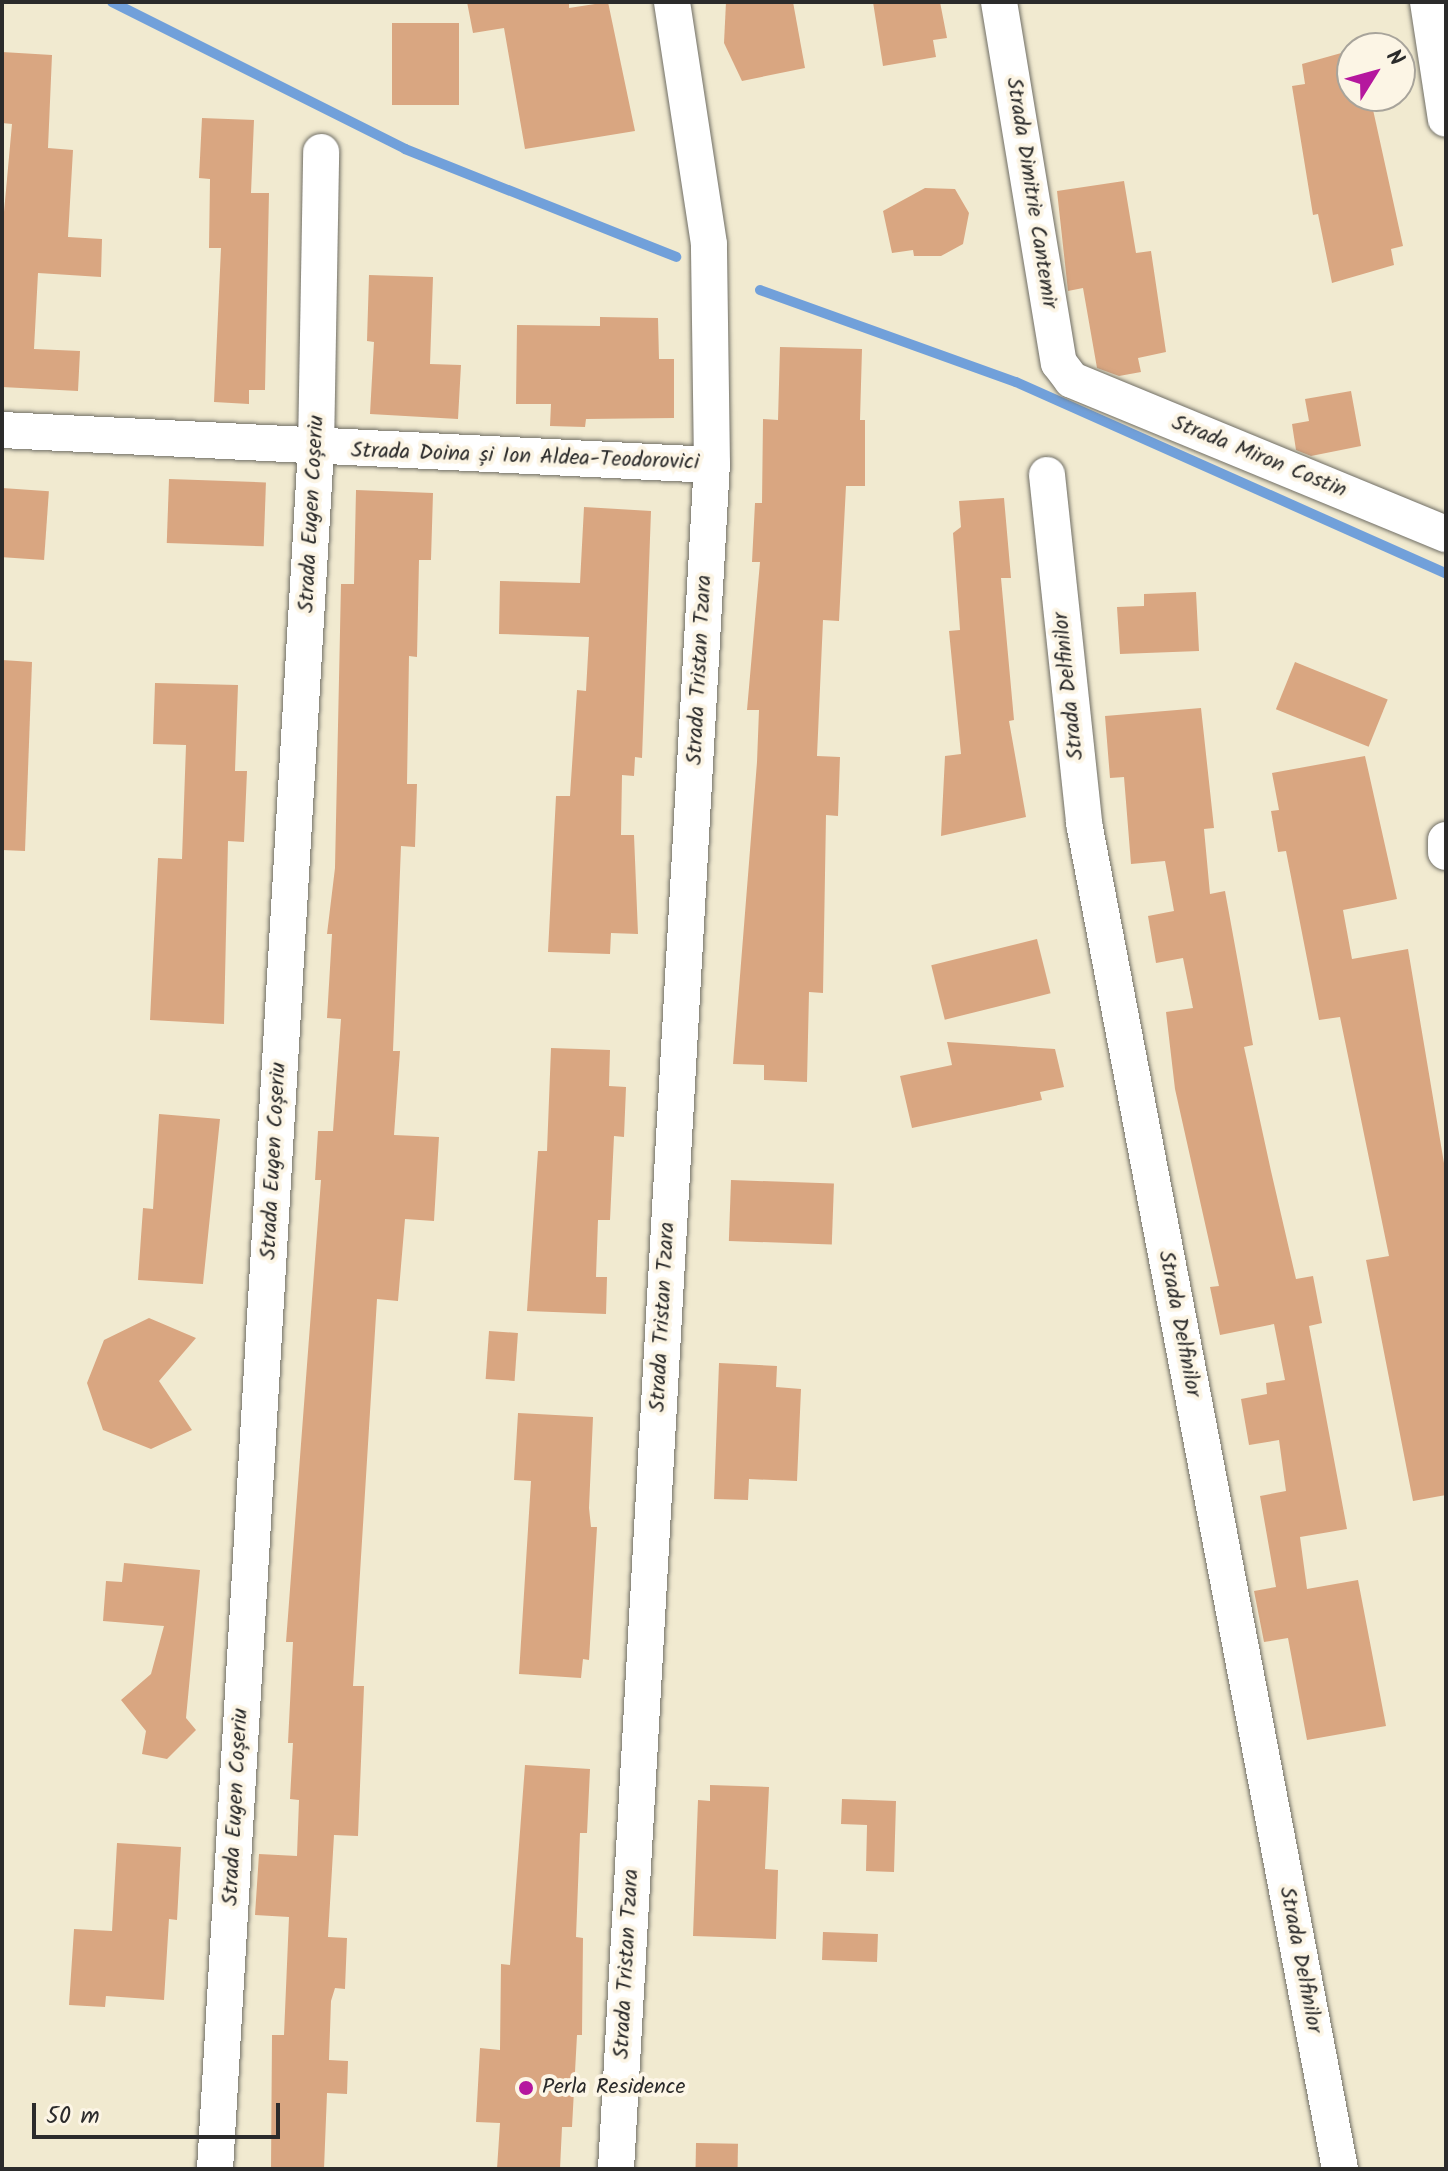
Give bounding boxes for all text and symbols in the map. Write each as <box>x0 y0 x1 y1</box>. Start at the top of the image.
north arrow <box>1336 32 1416 112</box>
text: N <box>1376 42 1412 75</box>
street label: Strada Dimitrie Cantemir <box>1000 76 1062 310</box>
street label: Strada Miron Costin <box>1168 410 1350 504</box>
street label: Strada Eugen Coșeriu <box>294 415 330 613</box>
street label: Strada Doina și Ion Aldea-Teodorovici <box>350 438 700 476</box>
street label: Strada Tristan Tzara <box>682 574 718 766</box>
street label: Strada Delfinilor <box>1048 611 1090 761</box>
street label: Strada Eugen Coșeriu <box>256 1062 292 1260</box>
street label: Strada Tristan Tzara <box>645 1221 681 1413</box>
street label: Strada Delfinilor <box>1152 1249 1206 1399</box>
street label: Strada Eugen Coșeriu <box>218 1708 254 1906</box>
street label: Strada Tristan Tzara <box>609 1868 645 2060</box>
street label: Strada Delfinilor <box>1273 1885 1327 2035</box>
place label: Perla Residence <box>542 2075 685 2101</box>
marker: Perla Residence <box>517 2079 535 2097</box>
scale bar <box>36 2087 284 2137</box>
text: 50 m <box>46 2097 100 2136</box>

